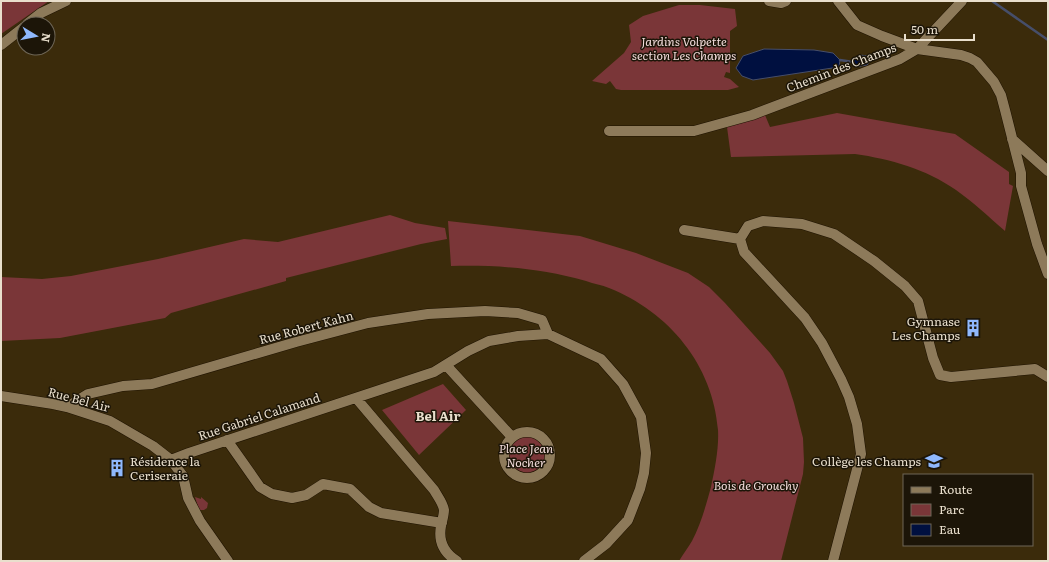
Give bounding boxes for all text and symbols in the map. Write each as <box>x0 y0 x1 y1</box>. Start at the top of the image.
north arrow <box>16 16 56 56</box>
scale bar <box>905 16 974 42</box>
text: 50 m <box>911 20 938 38</box>
text: N <box>38 32 56 44</box>
park label: Jardins Volpette section Les Champs <box>632 32 736 64</box>
street label: Chemin des Champs <box>784 38 899 96</box>
street label: Rue Robert Kahn <box>257 306 355 348</box>
place label: Gymnase Les Champs <box>892 312 961 344</box>
building icon: Gymnase Les Champs <box>963 318 983 338</box>
street label: Rue Bel Air <box>46 382 112 416</box>
street label: Rue Gabriel Calamand <box>196 388 323 444</box>
district label: Bel Air <box>415 406 461 425</box>
park label: Place Jean Nocher <box>499 439 553 471</box>
school or university icon: Collège les Champs <box>924 451 944 471</box>
place label: Résidence la Ceriseraie <box>130 452 201 484</box>
place label: Collège les Champs <box>812 452 922 470</box>
building icon: Résidence la Ceriseraie <box>107 458 127 478</box>
legend <box>903 474 1033 546</box>
park label: Bois de Grouchy <box>714 476 798 494</box>
text: Route <box>939 480 973 498</box>
text: Parc <box>939 500 964 518</box>
text: Eau <box>939 520 961 538</box>

